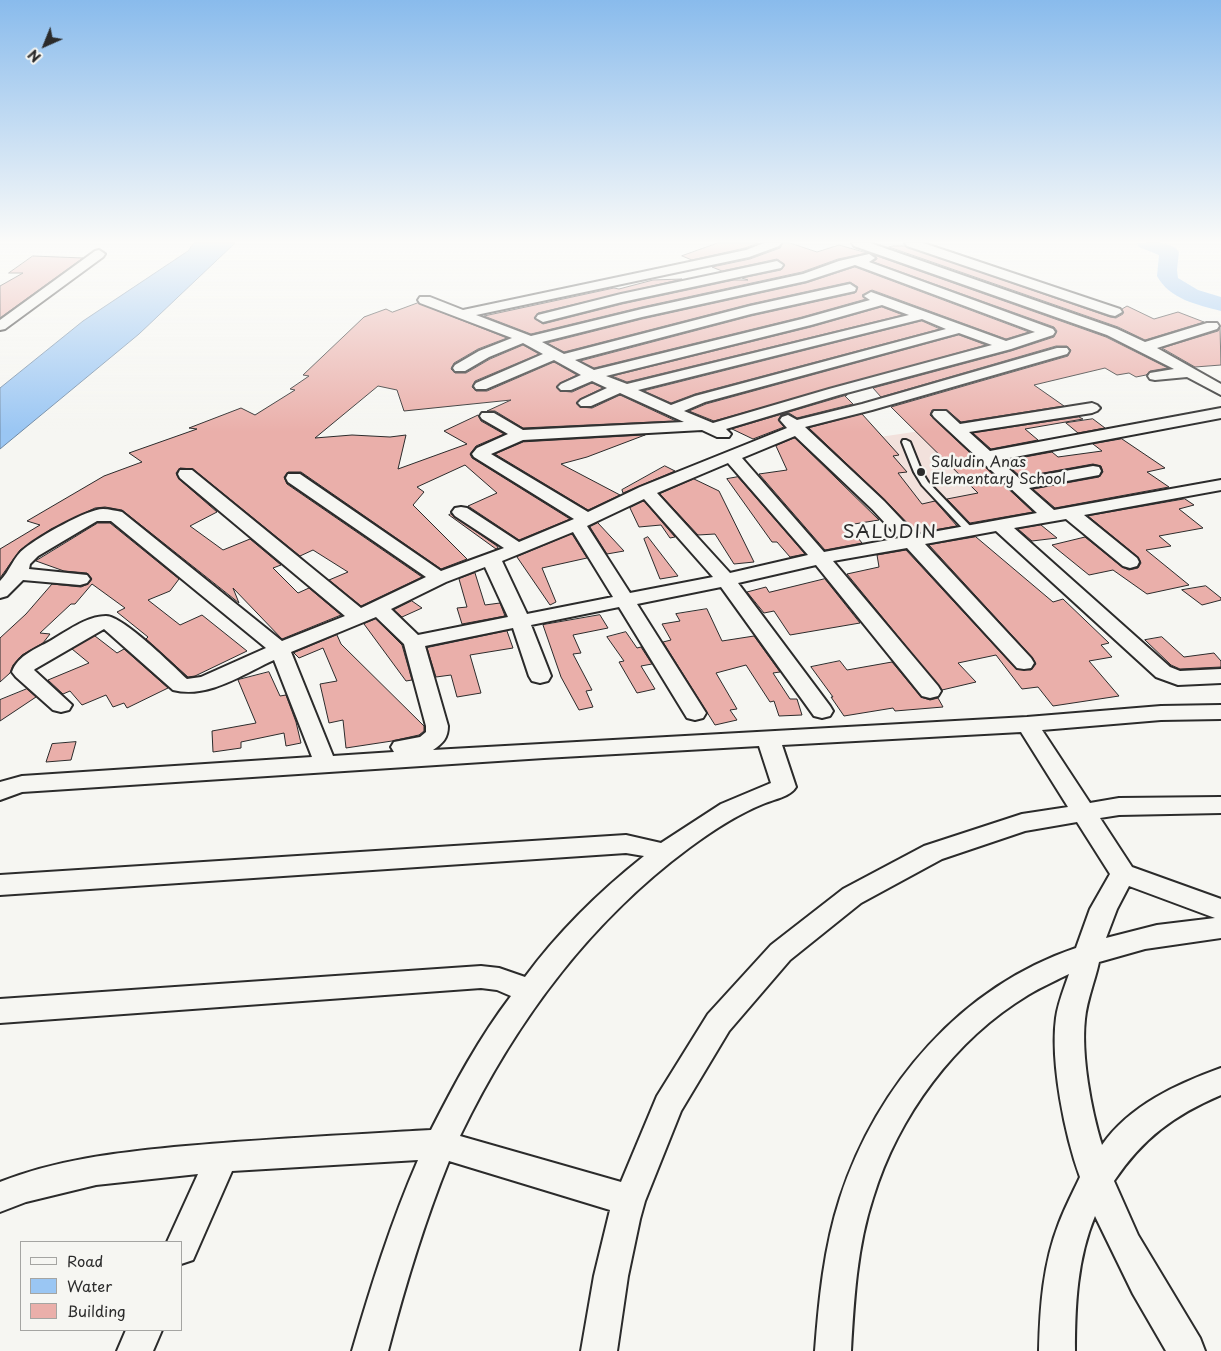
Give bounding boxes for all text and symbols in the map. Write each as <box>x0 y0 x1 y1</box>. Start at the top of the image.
north arrow <box>20 20 70 70</box>
text: N <box>23 45 46 68</box>
place label: Saludin Anas Elementary School <box>931 454 1066 489</box>
marker: Saludin Anas Elementary School <box>915 466 927 478</box>
district label: SALUDIN <box>842 522 938 544</box>
legend <box>20 1241 182 1331</box>
text: Road <box>67 1249 103 1272</box>
text: Water <box>67 1274 112 1297</box>
text: Building <box>67 1299 126 1322</box>

